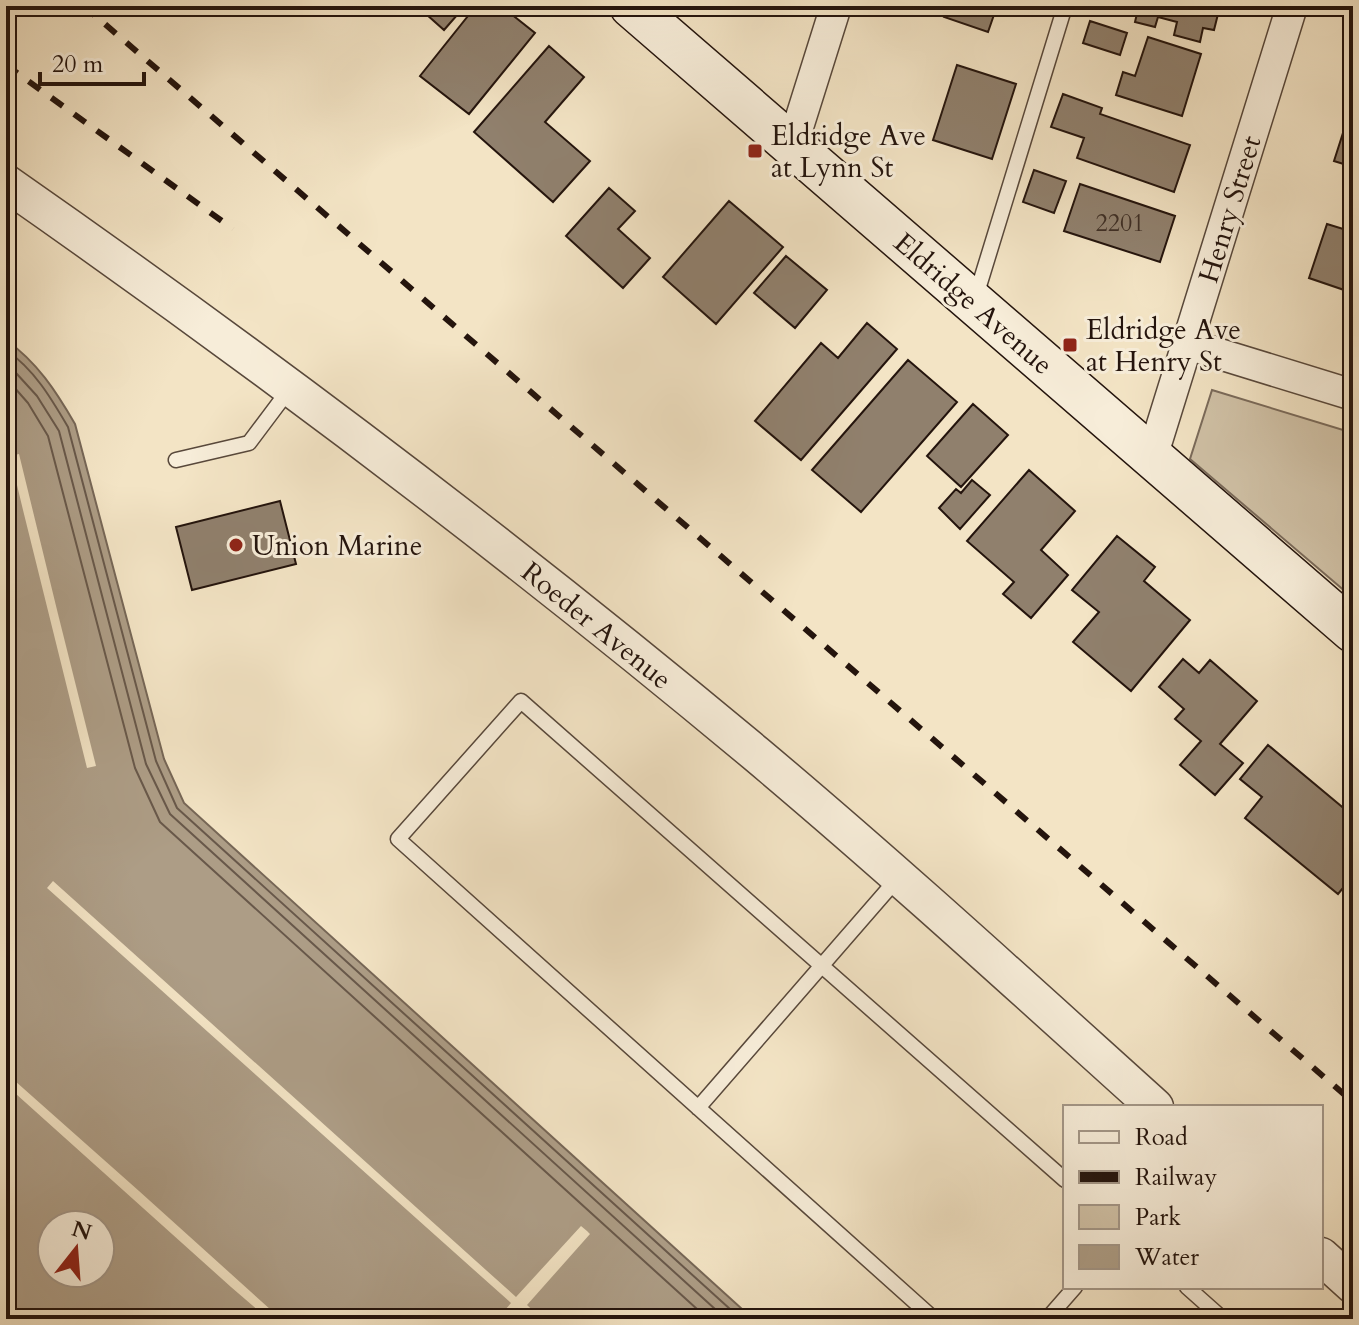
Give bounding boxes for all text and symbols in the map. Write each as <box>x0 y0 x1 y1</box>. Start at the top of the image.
scale bar <box>40 36 144 86</box>
text: 20 m <box>52 48 104 81</box>
place label: Eldridge Ave at Lynn St <box>771 117 926 187</box>
street label: Henry Street <box>1190 131 1270 287</box>
marker: Eldridge Ave at Lynn St <box>746 142 764 160</box>
house number: 2201 <box>1095 207 1145 240</box>
street label: Eldridge Avenue <box>886 224 1061 383</box>
place label: Eldridge Ave at Henry St <box>1086 311 1241 381</box>
marker: Eldridge Ave at Henry St <box>1061 336 1079 354</box>
place label: Union Marine <box>252 527 422 565</box>
marker: Union Marine <box>227 536 245 554</box>
street label: Roeder Avenue <box>513 553 680 698</box>
legend <box>1063 1105 1323 1289</box>
text: Road <box>1135 1121 1188 1154</box>
text: Railway <box>1135 1161 1217 1194</box>
text: Park <box>1135 1201 1181 1234</box>
north arrow <box>36 1209 116 1289</box>
text: N <box>68 1214 95 1248</box>
text: Water <box>1134 1241 1199 1274</box>

